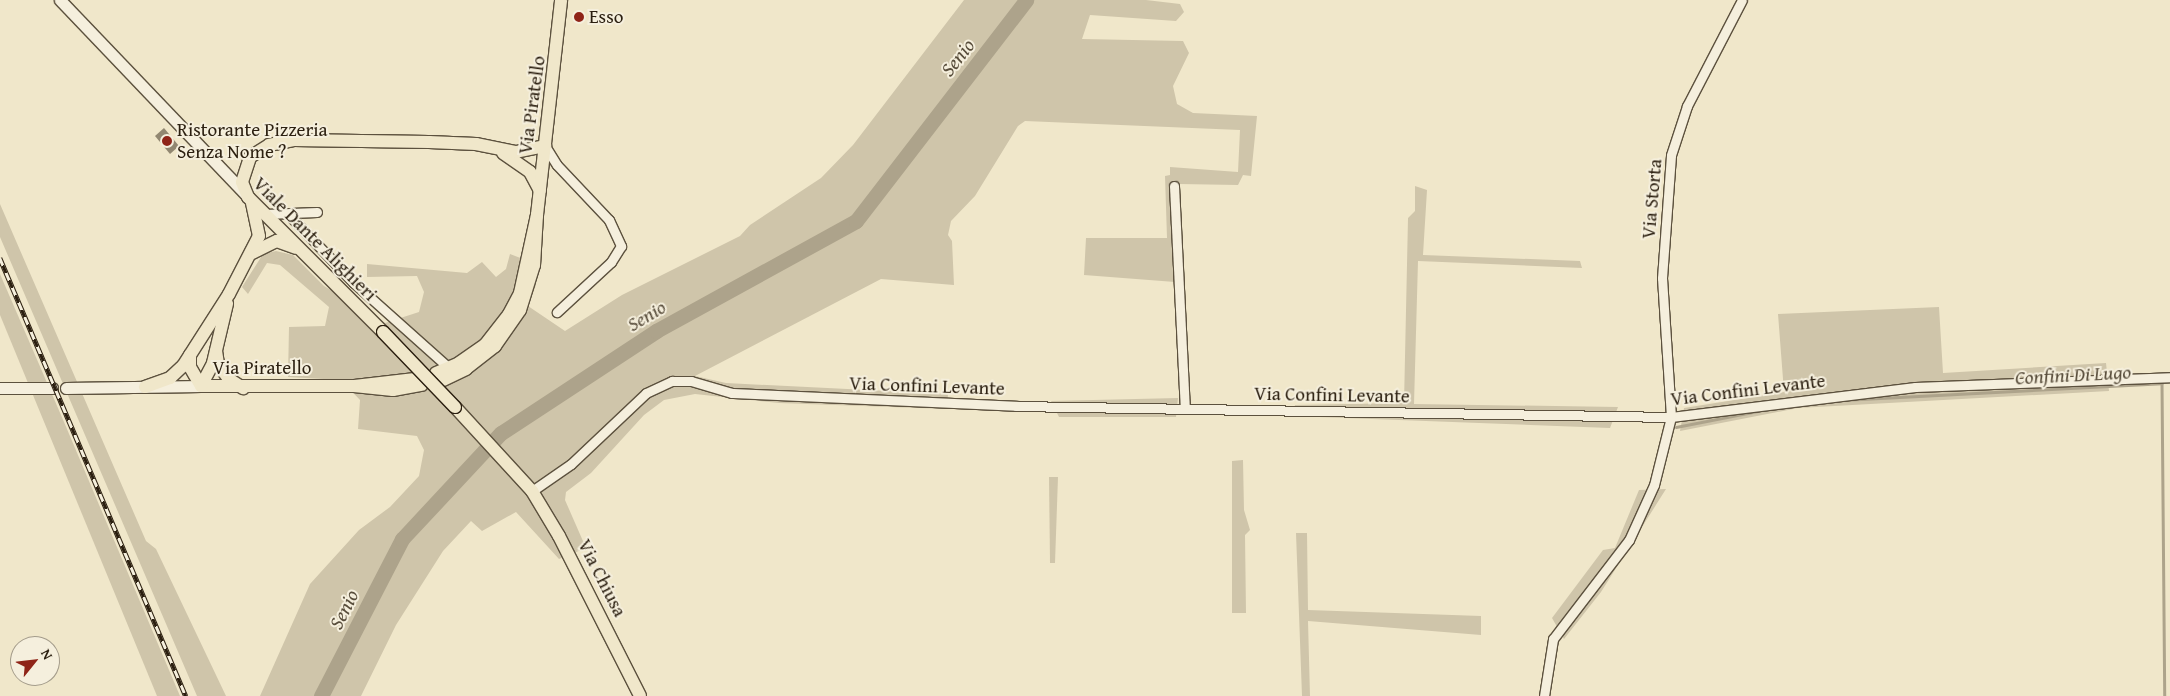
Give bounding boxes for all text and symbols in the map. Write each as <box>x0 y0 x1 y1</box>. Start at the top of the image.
place label: Esso <box>589 6 623 28</box>
marker: Esso <box>573 11 585 23</box>
water label: Senio <box>935 33 979 81</box>
street label: Via Piratello <box>514 54 550 156</box>
place label: Ristorante Pizzeria Senza Nome ? <box>177 119 328 163</box>
marker: Ristorante Pizzeria Senza Nome ? <box>161 135 173 147</box>
street label: Via Storta <box>1637 158 1667 240</box>
street label: Viale Dante Alighieri <box>248 172 382 306</box>
water label: Senio <box>622 294 670 336</box>
street label: Via Piratello <box>212 357 312 379</box>
water label: Confini Di Lugo <box>2014 359 2132 389</box>
street label: Via Confini Levante <box>1669 369 1827 411</box>
street label: Via Confini Levante <box>849 372 1005 400</box>
street label: Via Confini Levante <box>1254 382 1410 408</box>
street label: Via Chiusa <box>573 535 631 621</box>
water label: Senio <box>323 585 363 633</box>
north arrow <box>10 636 60 686</box>
text: N <box>36 645 58 663</box>

